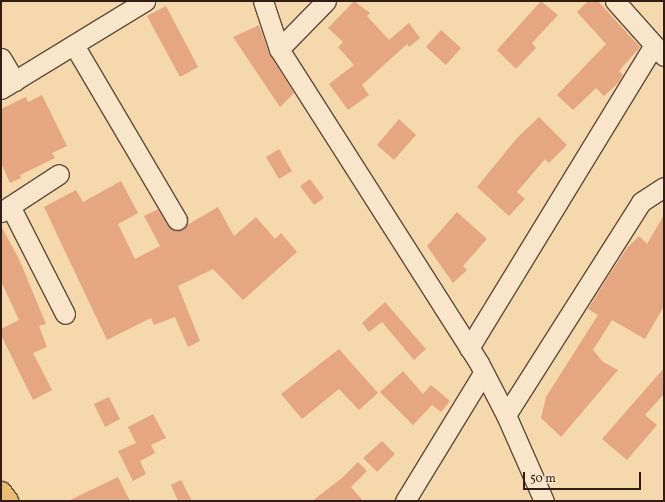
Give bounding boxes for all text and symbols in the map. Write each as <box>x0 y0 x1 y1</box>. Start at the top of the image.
scale bar <box>525 464 643 490</box>
text: 50 m <box>530 471 556 487</box>

